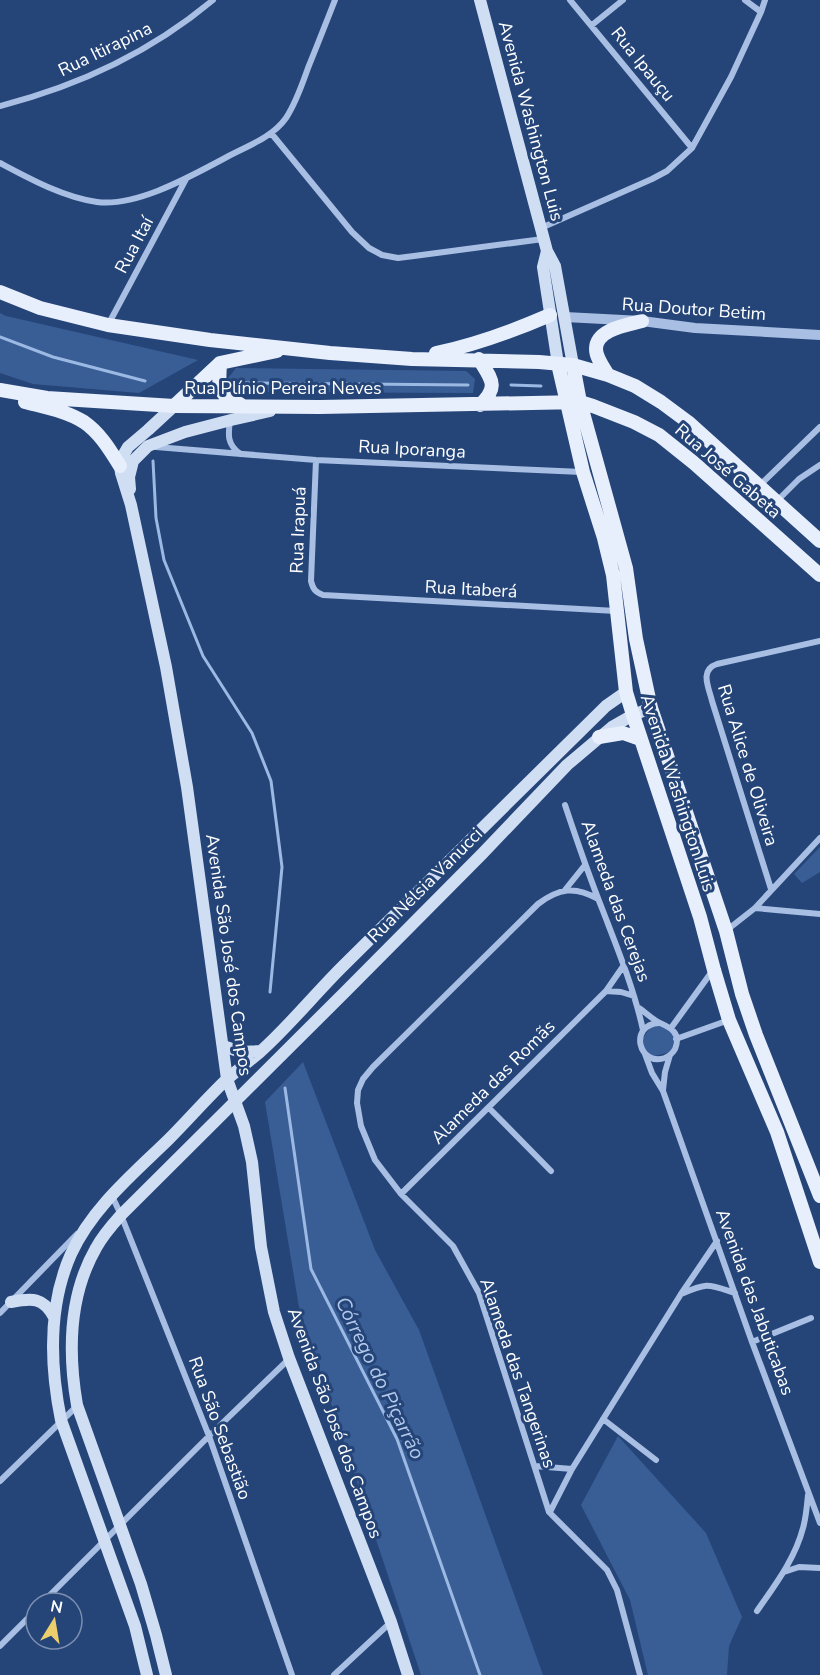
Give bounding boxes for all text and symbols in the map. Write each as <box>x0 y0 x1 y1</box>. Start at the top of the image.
street label: Rua Itirapina <box>54 16 156 82</box>
street label: Avenida Washington Luis <box>493 18 569 224</box>
street label: Rua Ipauçu <box>606 22 680 106</box>
street label: Rua Itaí <box>109 212 159 278</box>
street label: Rua Doutor Betim <box>621 292 767 326</box>
street label: Rua Plínio Pereira Neves <box>184 376 382 400</box>
street label: Rua José Gabeta <box>670 418 786 524</box>
street label: Rua Iporanga <box>358 434 466 464</box>
street label: Rua Irapuá <box>284 486 312 574</box>
street label: Rua Itaberá <box>424 575 518 603</box>
street label: Rua Alice de Oliveira <box>712 681 784 849</box>
street label: Avenida Washington Luis <box>635 691 721 895</box>
street label: Alameda das Cerejas <box>576 817 656 985</box>
street label: Rua Nélsia Vanucci <box>362 822 488 948</box>
street label: Avenida São José dos Campos <box>200 832 258 1078</box>
street label: Alameda das Romãs <box>426 1015 560 1149</box>
street label: Avenida das Jabuticabas <box>710 1205 800 1399</box>
street label: Alameda das Tangerinas <box>474 1275 562 1471</box>
water label: Córrego do Piçarrão <box>329 1292 431 1464</box>
street label: Avenida São José dos Campos <box>282 1304 388 1542</box>
street label: Rua São Sebastião <box>183 1353 257 1503</box>
north arrow <box>24 1591 84 1651</box>
text: N <box>49 1595 65 1619</box>

